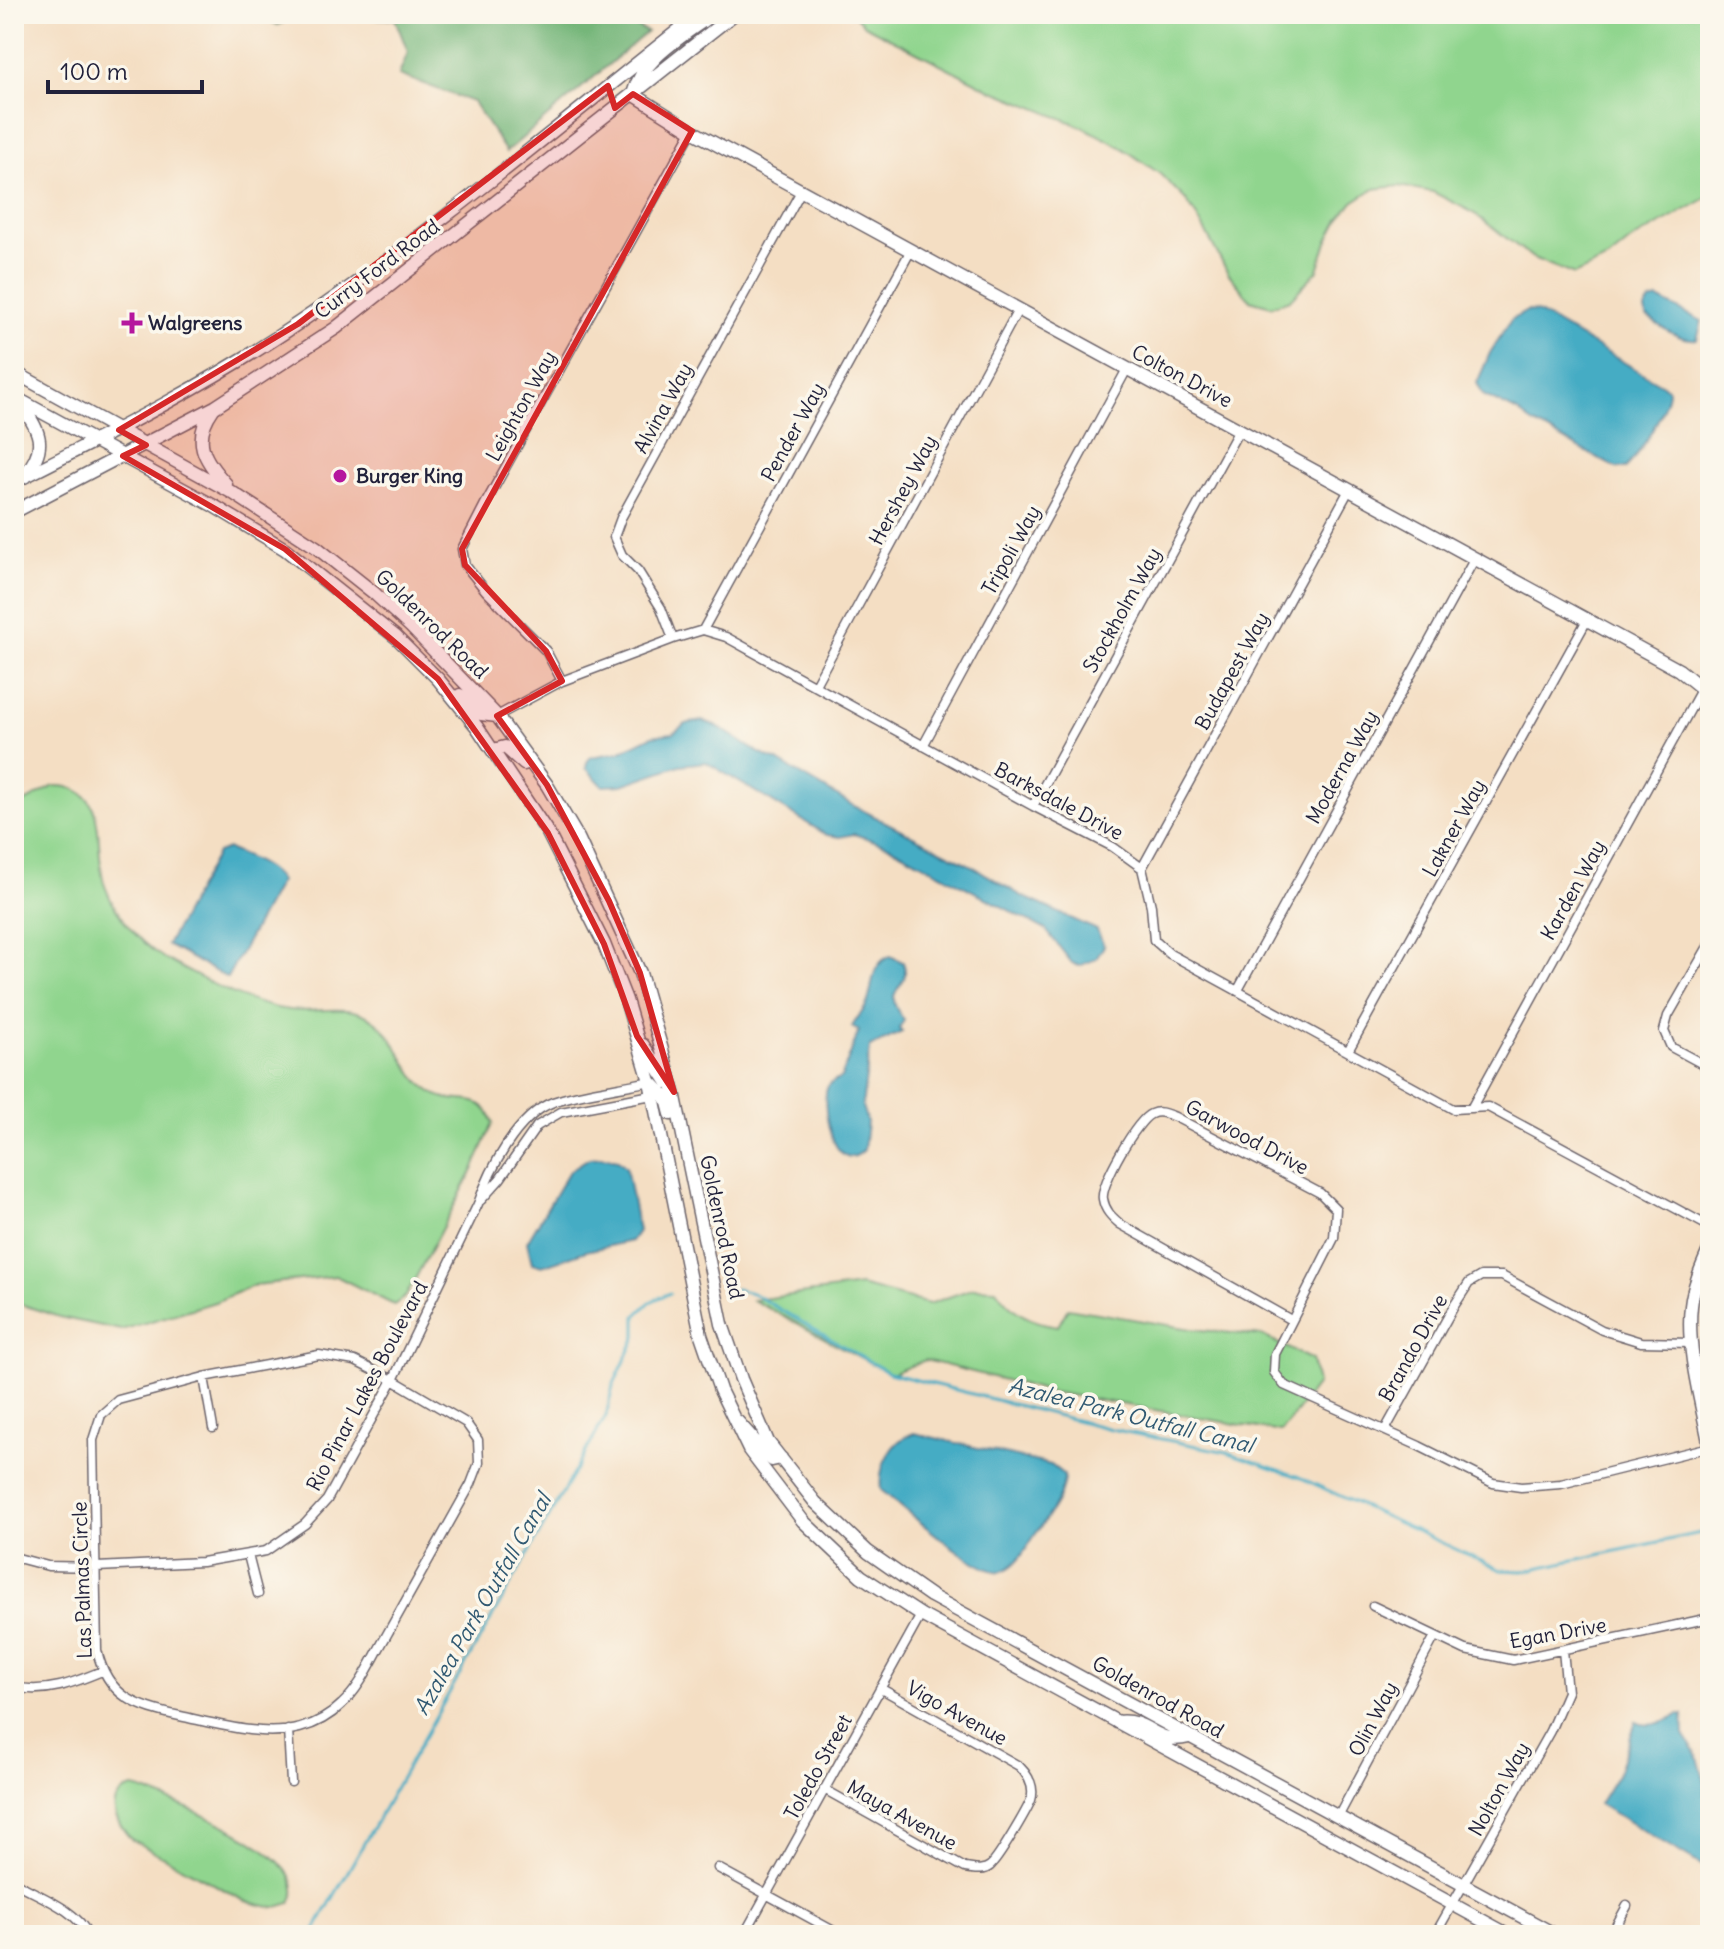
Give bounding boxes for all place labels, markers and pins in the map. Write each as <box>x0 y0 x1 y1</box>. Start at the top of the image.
place label: Walgreens <box>148 310 242 335</box>
marker: Walgreens <box>123 314 141 332</box>
place label: Burger King <box>356 463 463 488</box>
marker: Burger King <box>331 467 349 485</box>

